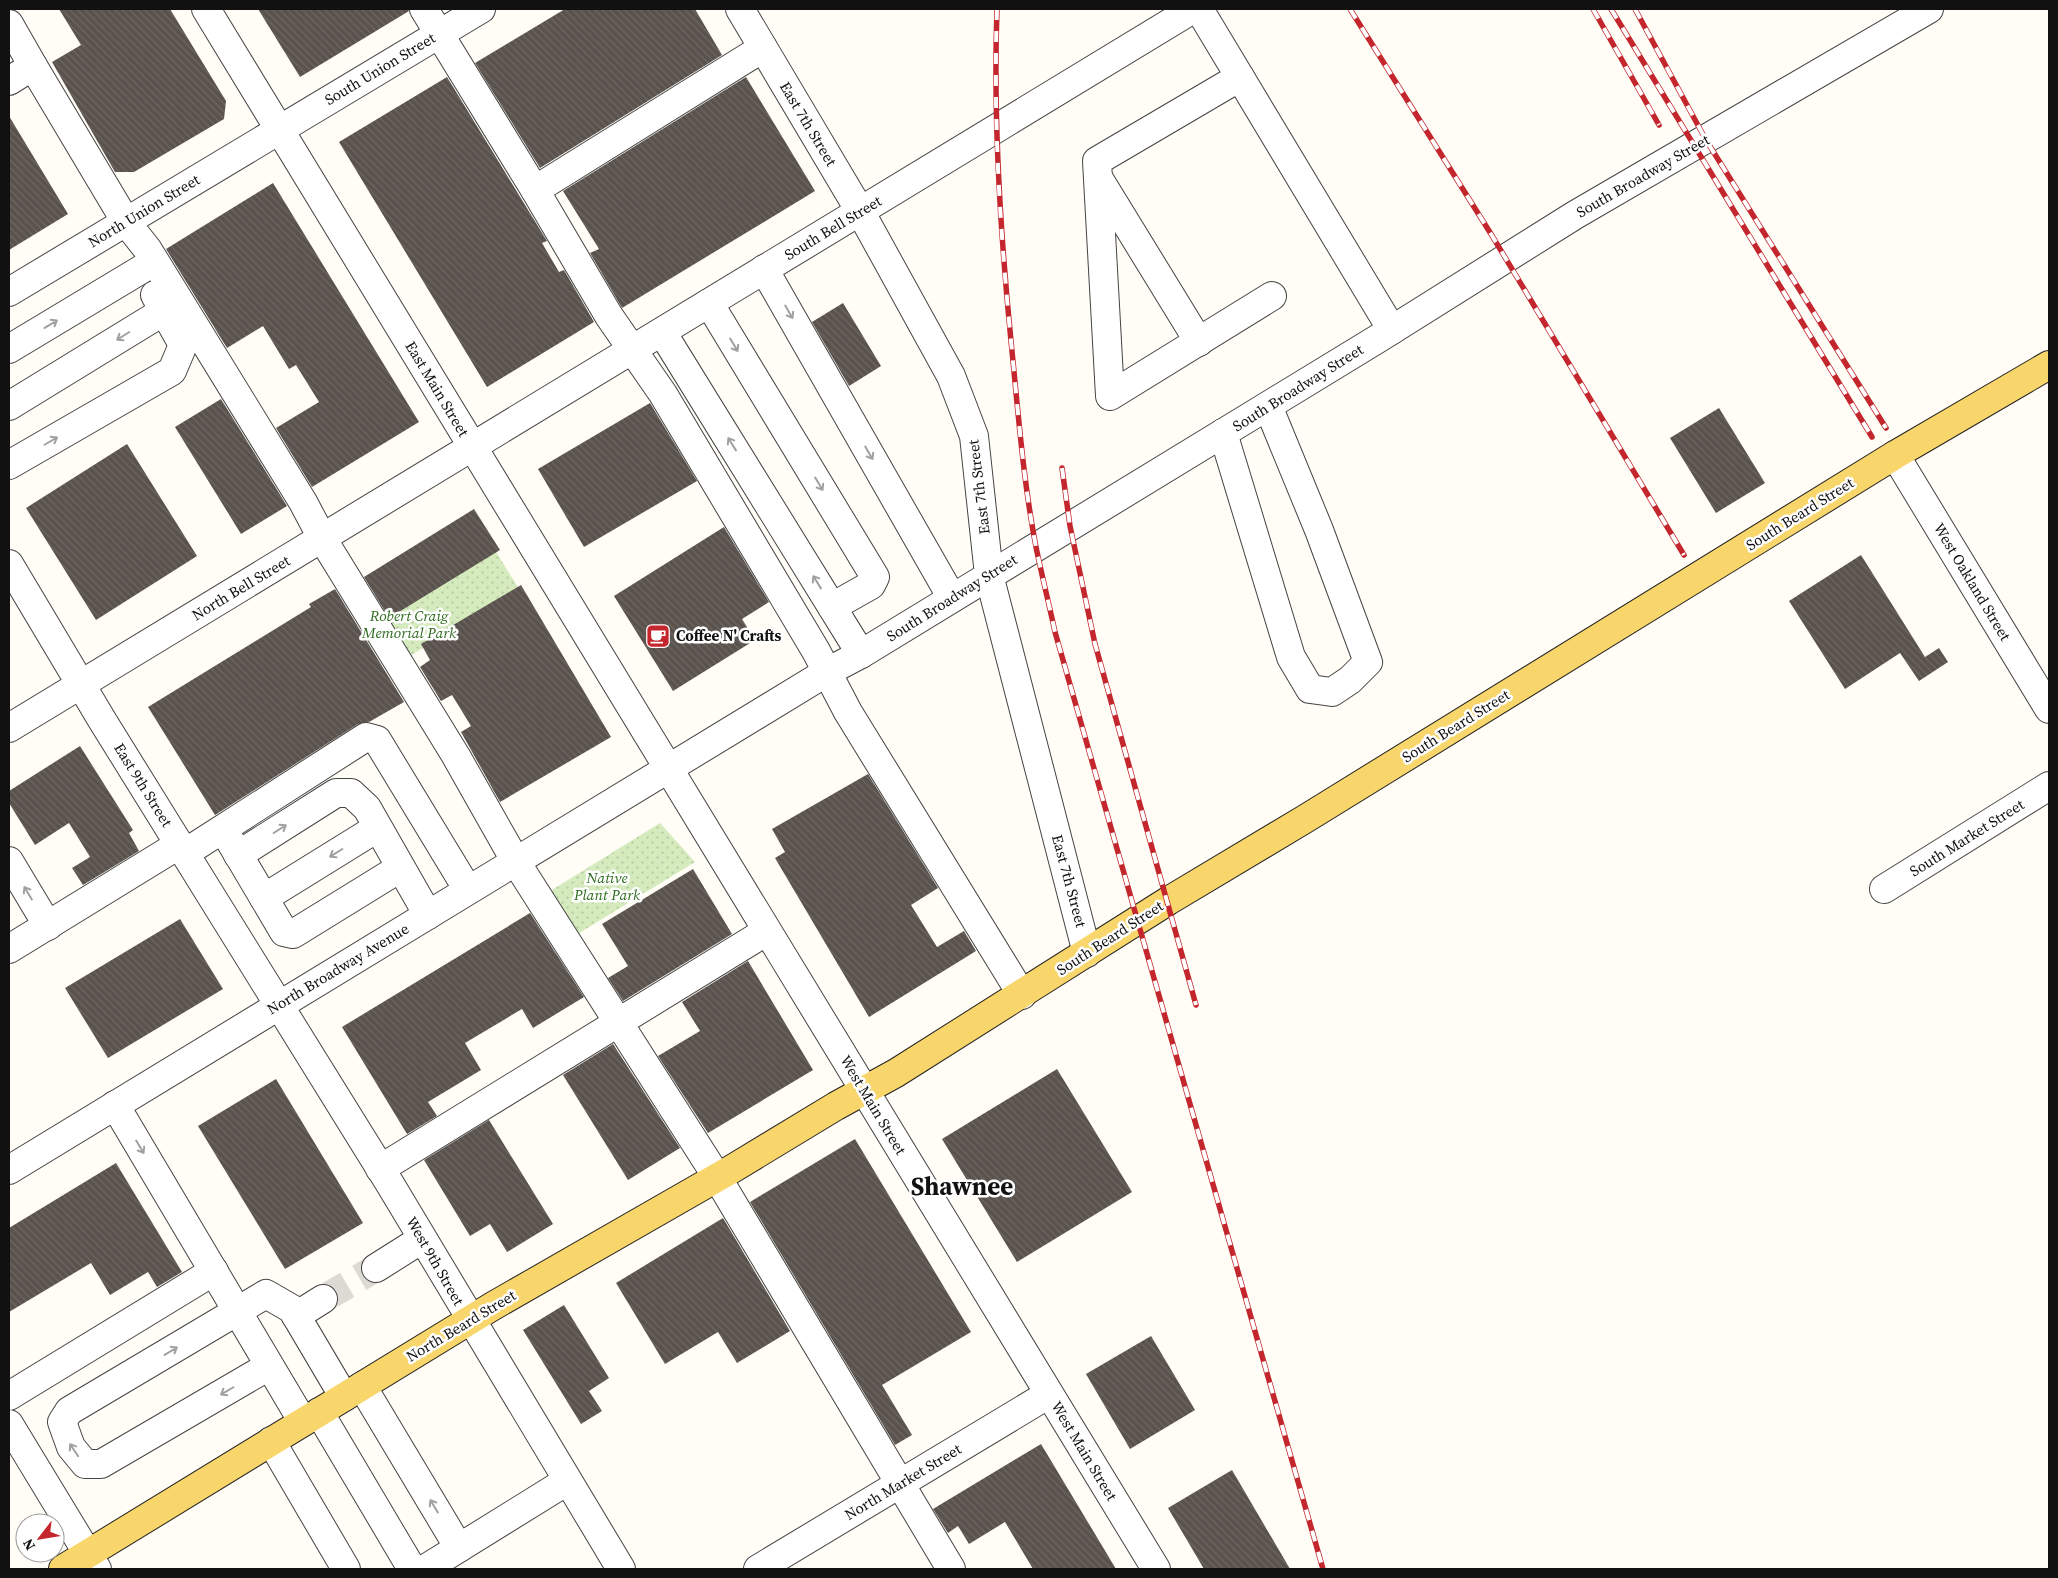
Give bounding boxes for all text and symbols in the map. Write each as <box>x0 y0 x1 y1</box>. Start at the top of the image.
street label: South Union Street <box>321 27 439 110</box>
street label: East 7th Street <box>775 78 842 170</box>
street label: South Broadway Street <box>1572 129 1713 222</box>
street label: North Union Street <box>84 169 204 252</box>
street label: South Bell Street <box>780 190 885 265</box>
one-way arrow <box>784 304 794 318</box>
one-way arrow <box>43 319 57 329</box>
one-way arrow <box>116 332 130 342</box>
street label: East Main Street <box>401 337 474 441</box>
one-way arrow <box>730 337 740 351</box>
street label: South Broadway Street <box>1228 339 1367 436</box>
one-way arrow <box>43 435 58 445</box>
one-way arrow <box>726 438 736 452</box>
street label: East 7th Street <box>962 438 995 536</box>
one-way arrow <box>865 445 875 459</box>
street label: South Beard Street <box>1742 472 1858 555</box>
one-way arrow <box>814 476 824 490</box>
street label: West Oakland Street <box>1929 519 2016 645</box>
street label: South Broadway Street <box>882 549 1021 646</box>
street label: North Bell Street <box>188 550 294 625</box>
one-way arrow <box>812 576 822 590</box>
park label: Robert Craig Memorial Park <box>361 605 457 643</box>
cafe icon: Coffee N' Crafts <box>645 623 671 649</box>
place label: Coffee N' Crafts <box>676 625 782 646</box>
street label: South Beard Street <box>1398 684 1514 767</box>
street label: East 9th Street <box>109 739 178 831</box>
street label: South Market Street <box>1905 794 2028 881</box>
one-way arrow <box>272 824 286 834</box>
street label: East 7th Street <box>1047 832 1092 930</box>
one-way arrow <box>329 848 343 859</box>
park label: Native Plant Park <box>573 867 641 905</box>
one-way arrow <box>23 887 33 901</box>
street label: South Beard Street <box>1052 895 1167 980</box>
street label: North Broadway Avenue <box>263 918 413 1019</box>
street label: West Main Street <box>835 1051 911 1159</box>
one-way arrow <box>135 1139 145 1154</box>
district label: Shawnee <box>911 1169 1013 1203</box>
street label: West 9th Street <box>401 1212 469 1309</box>
street label: North Beard Street <box>402 1284 520 1367</box>
one-way arrow <box>163 1345 177 1355</box>
one-way arrow <box>221 1386 235 1396</box>
street label: West Main Street <box>1046 1397 1122 1505</box>
street label: North Market Street <box>840 1438 965 1525</box>
one-way arrow <box>69 1443 80 1457</box>
one-way arrow <box>428 1500 438 1514</box>
north arrow <box>15 1513 65 1563</box>
text: N <box>18 1535 40 1554</box>

